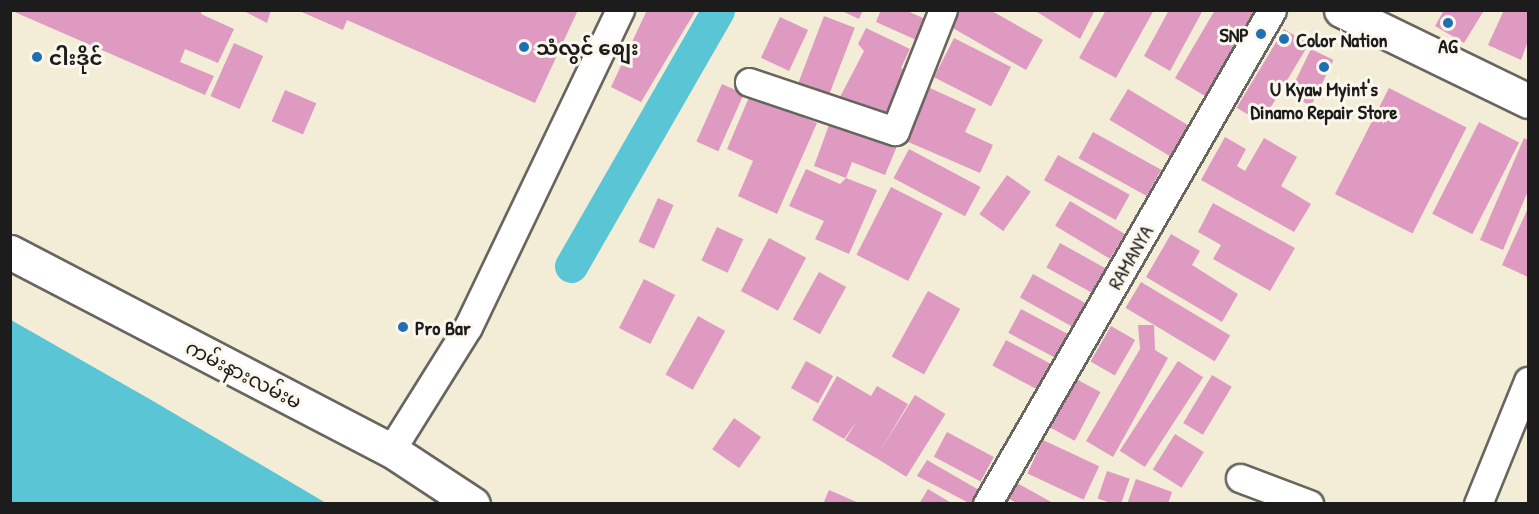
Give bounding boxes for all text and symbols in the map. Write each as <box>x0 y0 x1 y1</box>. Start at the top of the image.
marker: AG <box>1441 16 1455 30</box>
place label: SNP <box>1220 22 1249 46</box>
marker: SNP <box>1254 27 1268 41</box>
place label: Color Nation <box>1296 27 1388 51</box>
marker: Color Nation <box>1277 32 1291 46</box>
place label: AG <box>1438 33 1458 57</box>
place label: သံလွင် စျေး <box>536 35 639 59</box>
marker: သံလွင် စျေး <box>517 40 531 54</box>
place label: ငါးဒိုင် <box>49 45 103 69</box>
marker: ငါးဒိုင် <box>30 50 44 64</box>
marker: U Kyaw Myint's Dinamo Repair Store <box>1317 60 1331 74</box>
place label: U Kyaw Myint's Dinamo Repair Store <box>1250 76 1398 123</box>
street label: RAMANYA <box>1102 221 1158 293</box>
place label: Pro Bar <box>415 315 471 339</box>
marker: Pro Bar <box>396 320 410 334</box>
street label: ကမ်းနားလမ်းမ <box>182 335 306 413</box>

